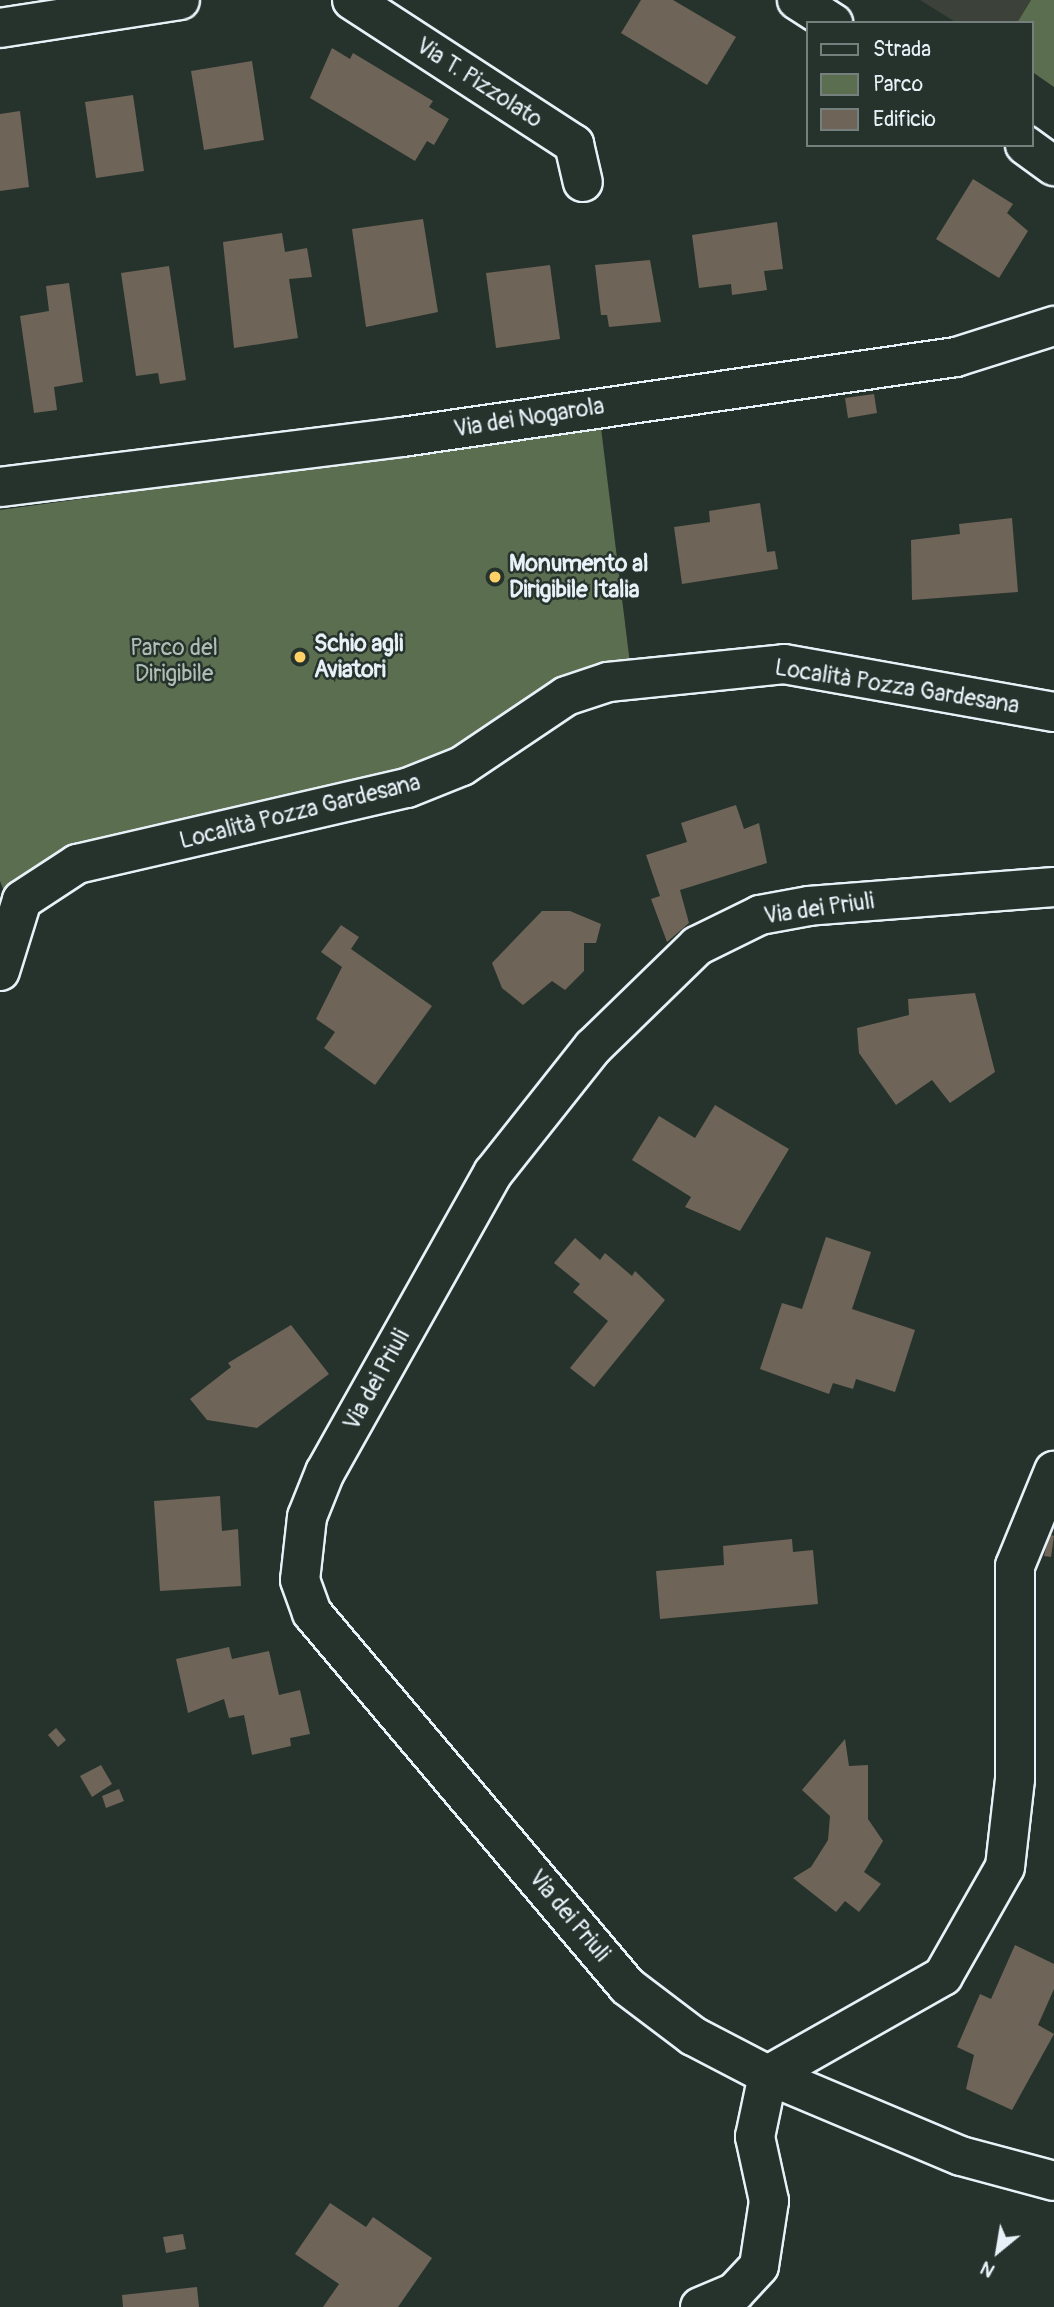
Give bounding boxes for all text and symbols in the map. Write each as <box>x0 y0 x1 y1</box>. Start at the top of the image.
legend <box>806 21 1033 147</box>
street label: Via T. Pizzolato <box>411 32 547 134</box>
text: Strada <box>873 36 931 63</box>
text: Parco <box>873 71 923 98</box>
text: Edificio <box>873 106 936 133</box>
street label: Via dei Nogarola <box>452 392 606 444</box>
place label: Monumento al Dirigibile Italia <box>509 550 648 604</box>
marker: Monumento al Dirigibile Italia <box>487 569 503 585</box>
place label: Schio agli Aviatori <box>314 630 403 684</box>
park label: Parco del Dirigibile <box>130 634 218 688</box>
marker: Schio agli Aviatori <box>292 649 308 665</box>
street label: Località Pozza Gardesana <box>773 654 1021 720</box>
street label: Località Pozza Gardesana <box>177 769 423 855</box>
street label: Via dei Priuli <box>762 888 876 930</box>
street label: Via dei Priuli <box>338 1325 416 1435</box>
street label: Via dei Priuli <box>523 1865 615 1967</box>
north arrow <box>963 2216 1033 2286</box>
text: N <box>976 2256 999 2283</box>

